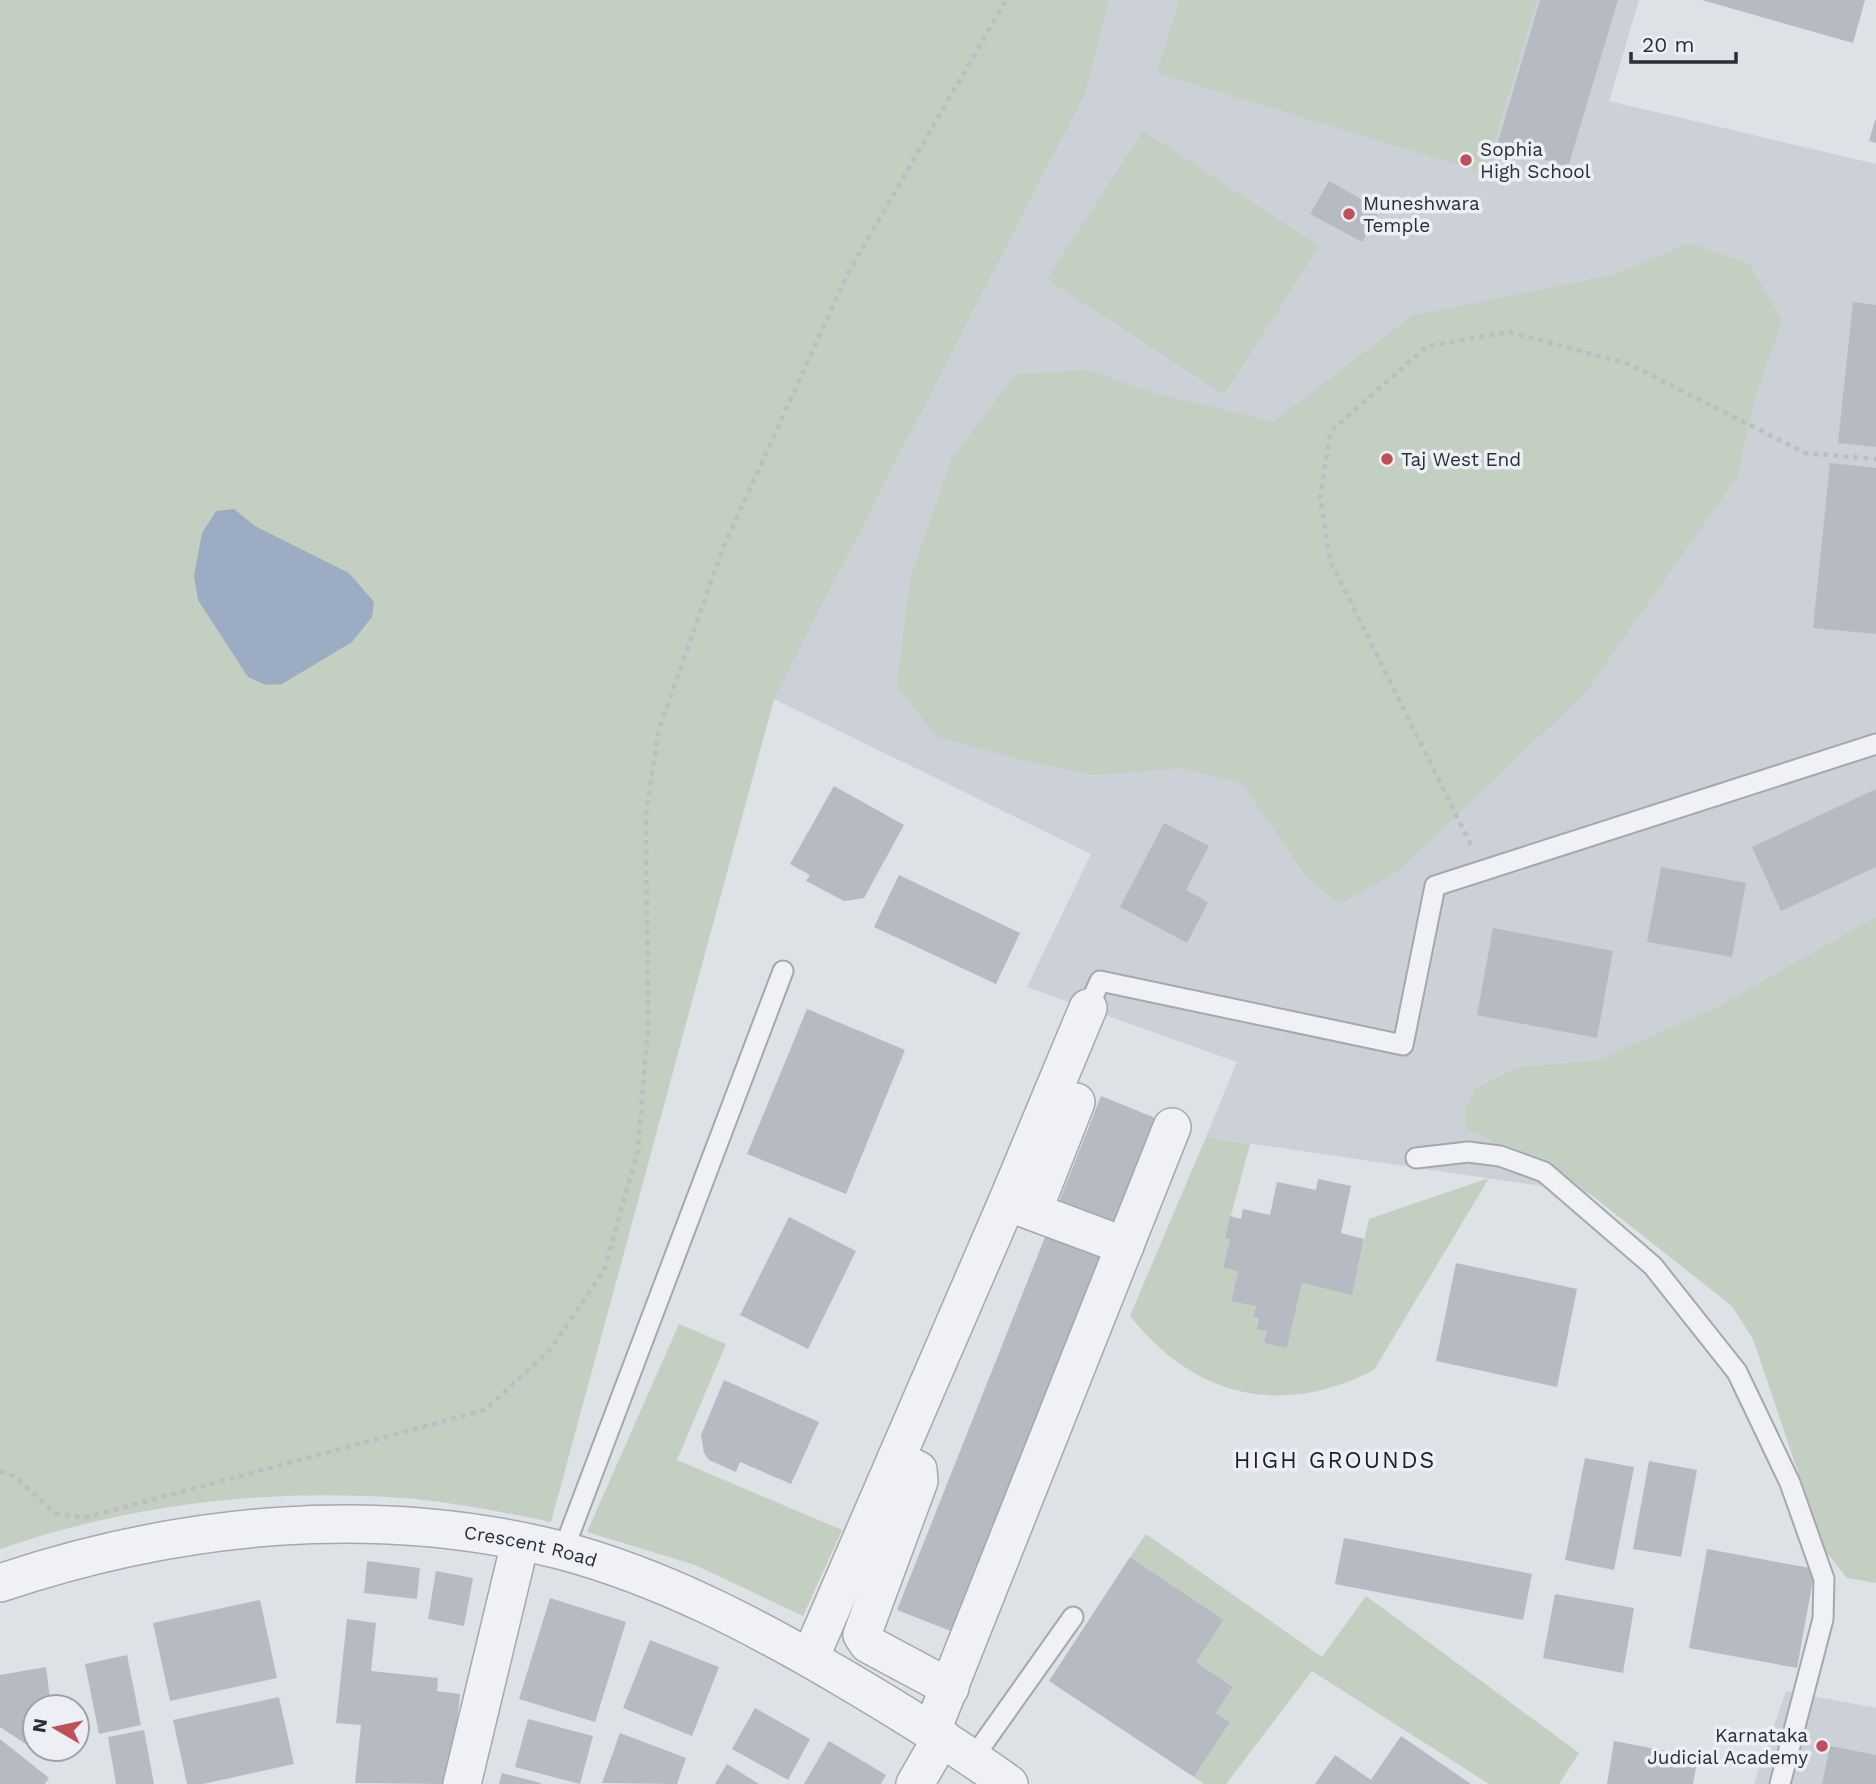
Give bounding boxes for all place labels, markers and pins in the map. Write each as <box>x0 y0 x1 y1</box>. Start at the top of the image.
place label: Sophia High School <box>1480 138 1591 183</box>
marker: Sophia High School <box>1458 152 1474 168</box>
place label: Muneshwara Temple <box>1363 192 1480 237</box>
marker: Muneshwara Temple <box>1341 206 1357 222</box>
place label: Taj West End <box>1401 448 1521 471</box>
marker: Taj West End <box>1379 451 1395 467</box>
place label: Karnataka Judicial Academy <box>1647 1724 1808 1769</box>
marker: Karnataka Judicial Academy <box>1814 1738 1830 1754</box>

